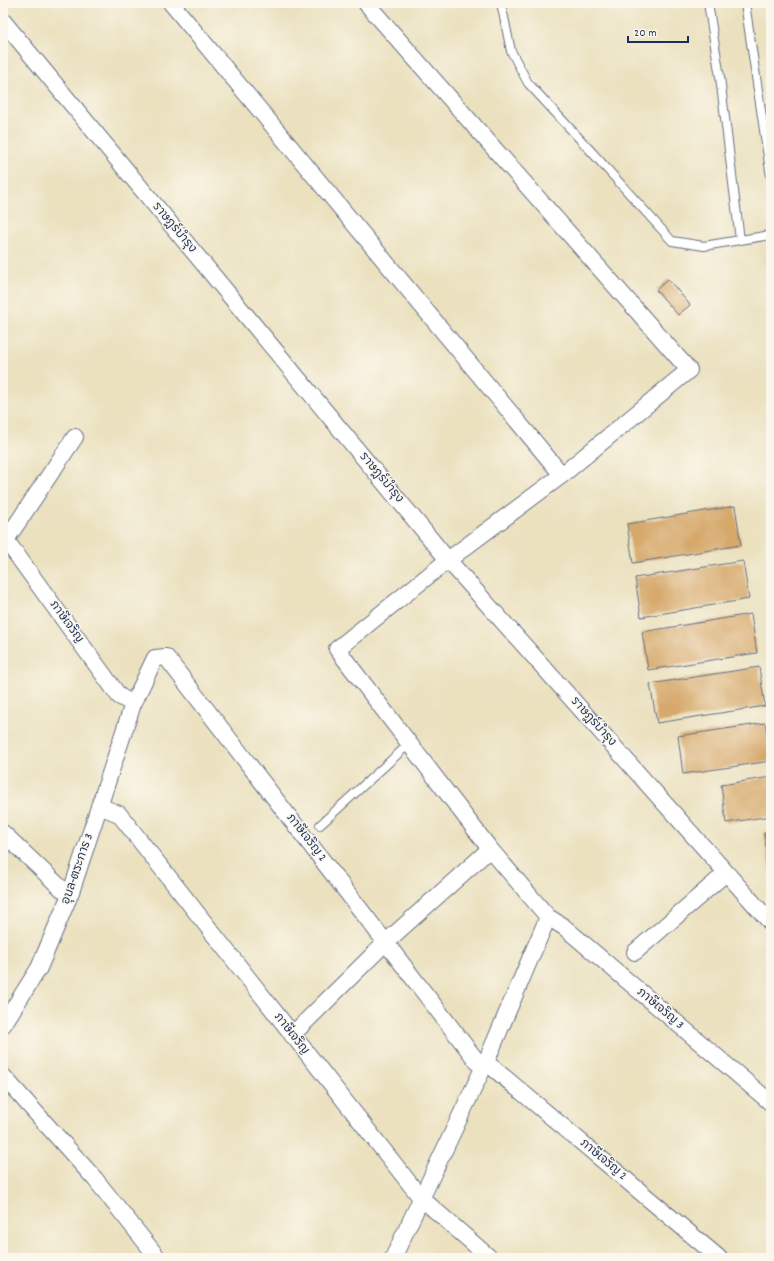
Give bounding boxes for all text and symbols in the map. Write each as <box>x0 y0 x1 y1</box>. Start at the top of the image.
scale bar <box>628 18 688 44</box>
text: 20 m <box>634 25 657 42</box>
street label: ราษฎร์บำรุง <box>148 199 201 257</box>
street label: ราษฎร์บำรุง <box>355 449 408 507</box>
street label: ภาษีเจริญ <box>45 597 87 647</box>
street label: ราษฎร์บำรุง <box>566 693 621 750</box>
street label: ภาษีเจริญ 2 <box>282 810 330 866</box>
street label: อุบล-ตระการ 3 <box>58 831 98 907</box>
street label: ภาษีเจริญ 3 <box>633 984 687 1034</box>
street label: ภาษีเจริญ <box>269 1010 313 1058</box>
street label: ภาษีเจริญ 2 <box>576 1135 630 1185</box>

